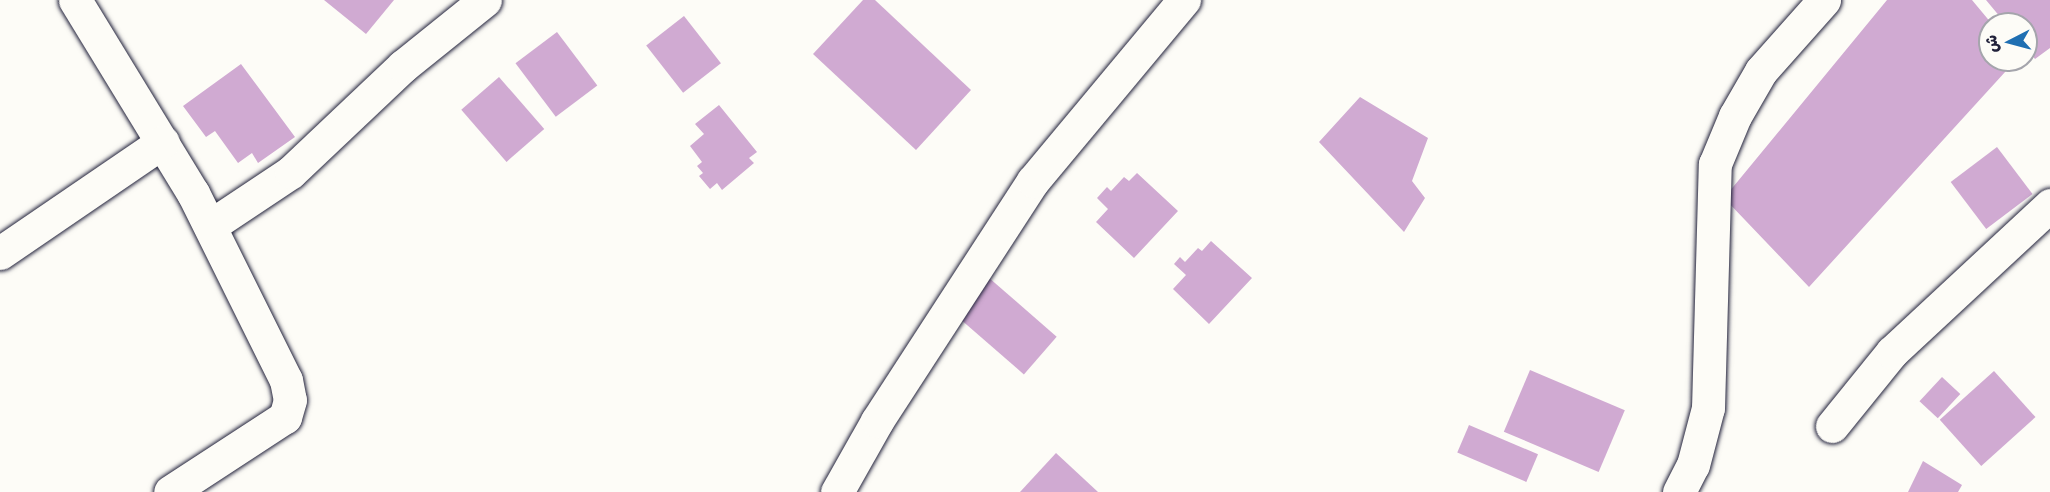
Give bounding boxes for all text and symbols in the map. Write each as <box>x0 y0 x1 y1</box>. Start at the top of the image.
north arrow <box>1978 12 2038 72</box>
text: ش <box>1976 33 2007 54</box>

